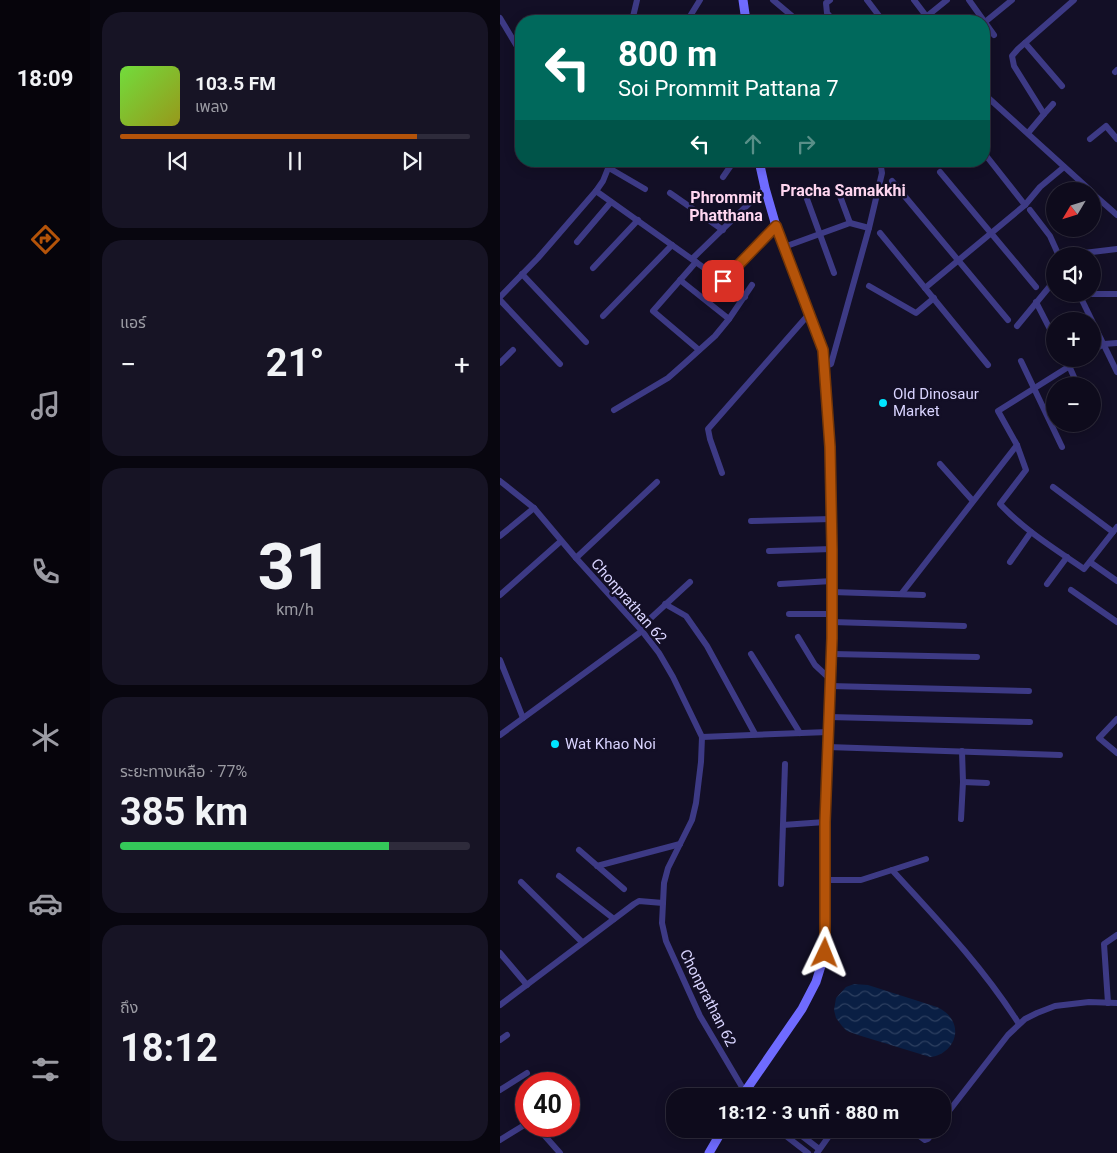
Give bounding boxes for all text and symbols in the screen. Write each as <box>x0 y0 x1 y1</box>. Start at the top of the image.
text: 800 m <box>618 34 717 75</box>
icon: left <box>535 35 600 100</box>
text: 18:09 <box>17 66 73 91</box>
text: 103.5 FM <box>195 72 276 95</box>
text: Soi Prommit Pattana 7 <box>618 76 839 101</box>
text: เพลง <box>195 97 228 116</box>
icon: left <box>686 130 714 158</box>
icon: ahead <box>739 130 767 158</box>
icon: right <box>792 130 820 158</box>
icon: previous <box>164 147 192 175</box>
icon: pause <box>281 147 309 175</box>
icon: next <box>398 147 426 175</box>
district label: Pracha Samakkhi <box>780 181 906 200</box>
north arrow <box>1046 182 1101 238</box>
map controls <box>1046 182 1101 432</box>
district label: Phrommit Phatthana <box>689 188 763 225</box>
icon: directions <box>28 222 63 257</box>
button: sound <box>1046 247 1101 302</box>
pin <box>702 260 744 302</box>
icon: arrive <box>709 267 737 295</box>
button: + <box>1046 312 1101 367</box>
text: แอร์ <box>120 313 146 332</box>
text: 21° <box>266 341 324 385</box>
text: − <box>120 348 136 381</box>
text: + <box>454 348 470 381</box>
button: − <box>1046 377 1101 432</box>
place label: Old Dinosaur Market <box>893 385 979 420</box>
icon: music <box>28 388 63 423</box>
marker: Old Dinosaur Market <box>877 397 889 409</box>
text: 31 <box>258 529 332 605</box>
icon: phone <box>28 554 63 589</box>
street label: Chonprathan 62 <box>587 555 671 647</box>
text: km/h <box>276 600 314 619</box>
icon: climate <box>28 720 63 755</box>
place label: Wat Khao Noi <box>565 735 656 753</box>
marker: Wat Khao Noi <box>549 738 561 750</box>
text: ระยะทางเหลือ · 77% <box>120 762 247 781</box>
text: 385 km <box>120 790 248 834</box>
icon: car <box>28 886 63 921</box>
position arrow <box>798 926 850 978</box>
street label: Chonprathan 62 <box>676 946 740 1050</box>
text: ถึง <box>120 998 138 1017</box>
text: 18:12 <box>120 1026 218 1070</box>
icon: filters <box>28 1052 63 1087</box>
speed limit sign: 40 <box>515 1072 580 1137</box>
text: 18:12 · 3 นาที · 880 m <box>718 1101 899 1124</box>

